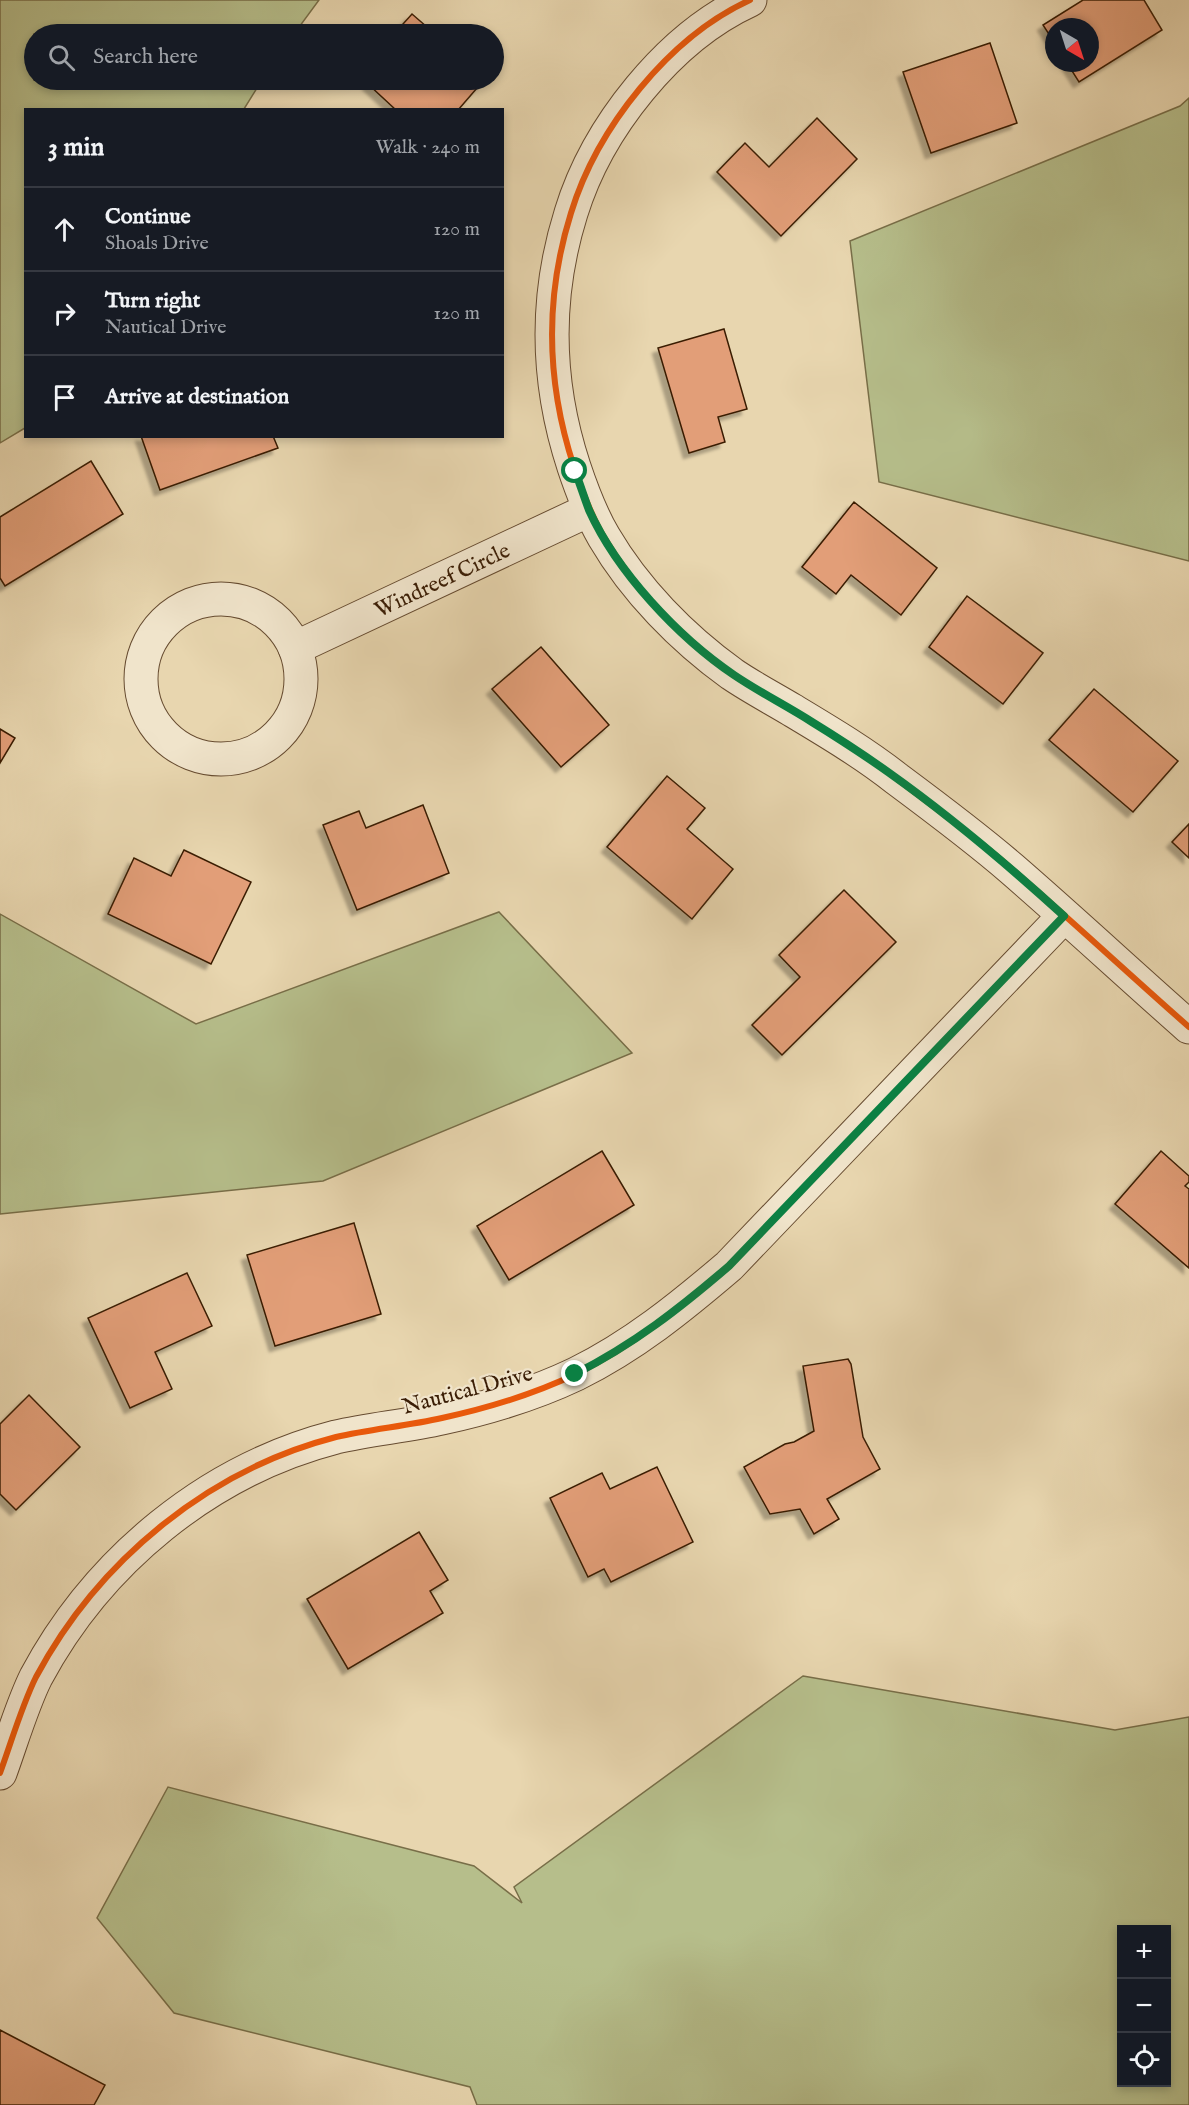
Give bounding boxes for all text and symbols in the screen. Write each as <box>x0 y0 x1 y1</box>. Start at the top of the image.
north arrow <box>1045 18 1099 72</box>
search box <box>24 24 504 90</box>
icon: search <box>45 41 78 74</box>
text: Search here <box>93 43 198 71</box>
text: 3 min <box>48 131 104 164</box>
text: Walk · 240 m <box>375 135 480 160</box>
text: Continue <box>105 203 191 231</box>
icon: ahead <box>48 213 81 246</box>
text: 120 m <box>434 217 480 242</box>
text: Shoals Drive <box>105 231 209 256</box>
text: Turn right <box>105 287 200 315</box>
icon: right <box>48 297 81 330</box>
text: 120 m <box>434 301 480 326</box>
text: Nautical Drive <box>105 315 227 340</box>
icon: arrive <box>48 381 81 414</box>
text: Arrive at destination <box>105 383 289 411</box>
route start <box>561 457 587 483</box>
street label: Windreef Circle <box>370 537 515 625</box>
street label: Nautical Drive <box>399 1360 536 1422</box>
route end <box>561 1360 587 1386</box>
map controls <box>1117 1925 1171 2087</box>
button: + <box>1117 1925 1171 1979</box>
button: − <box>1117 1979 1171 2033</box>
button: locate <box>1117 2033 1171 2087</box>

